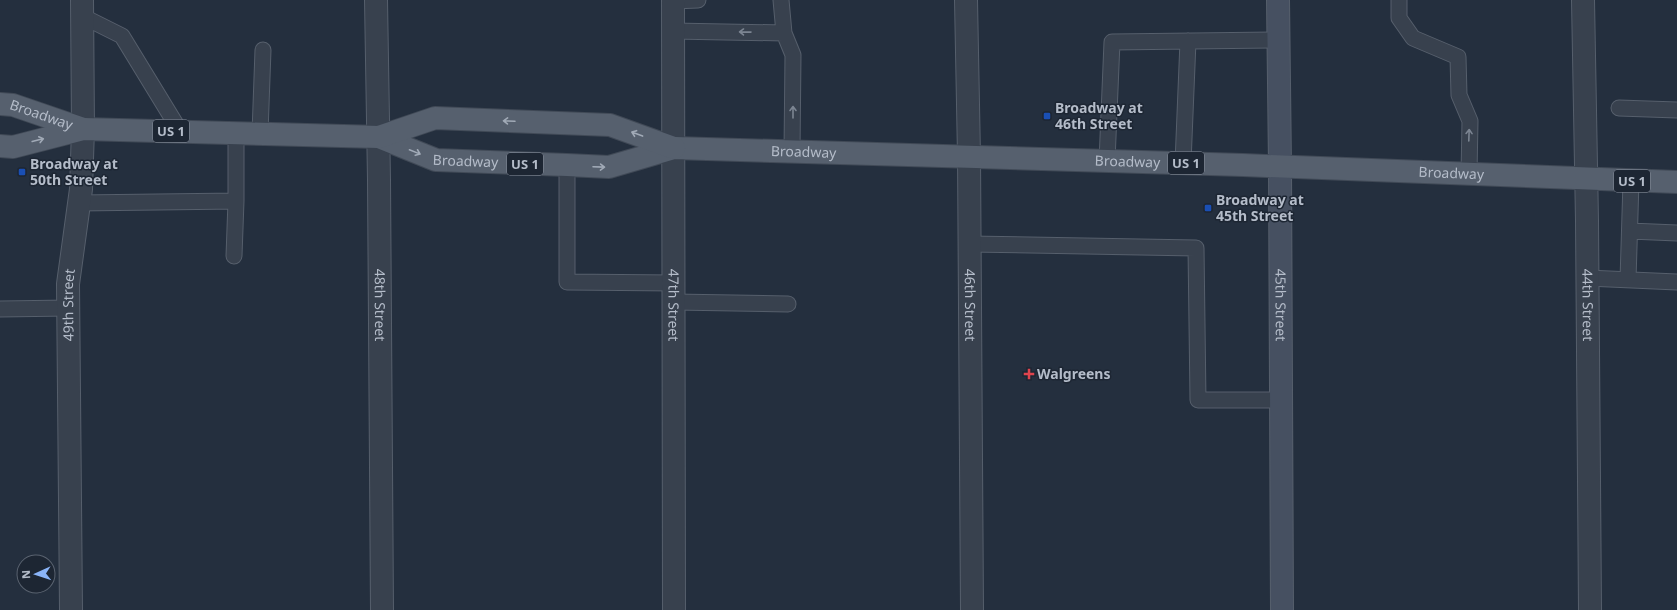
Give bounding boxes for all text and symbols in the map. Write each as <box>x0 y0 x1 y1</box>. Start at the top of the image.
one-way arrow <box>739 28 752 36</box>
street label: Broadway <box>7 95 76 134</box>
place label: Broadway at 46th Street <box>1055 98 1143 133</box>
one-way arrow <box>789 106 797 119</box>
marker: Broadway at 46th Street <box>1042 111 1052 121</box>
one-way arrow <box>503 117 516 124</box>
road number: US 1 <box>153 120 189 142</box>
one-way arrow <box>1466 129 1473 142</box>
one-way arrow <box>632 130 644 138</box>
one-way arrow <box>31 136 44 143</box>
street label: Broadway <box>771 141 838 162</box>
one-way arrow <box>408 148 420 156</box>
street label: Broadway <box>432 150 500 171</box>
street label: Broadway <box>1094 151 1161 172</box>
road number: US 1 <box>1168 152 1204 174</box>
road number: US 1 <box>507 153 543 175</box>
place label: Broadway at 50th Street <box>30 154 118 189</box>
street label: Broadway <box>1418 162 1485 183</box>
one-way arrow <box>592 163 605 170</box>
marker: Broadway at 50th Street <box>17 167 27 177</box>
road number: US 1 <box>1614 170 1650 192</box>
place label: Broadway at 45th Street <box>1216 190 1304 225</box>
marker: Broadway at 45th Street <box>1203 203 1213 213</box>
street label: 49th Street <box>58 268 79 341</box>
street label: 48th Street <box>371 269 390 341</box>
street label: 47th Street <box>664 269 684 341</box>
street label: 46th Street <box>961 269 980 341</box>
street label: 45th Street <box>1271 269 1291 341</box>
street label: 44th Street <box>1578 269 1598 341</box>
place label: Walgreens <box>1037 364 1111 383</box>
marker: Walgreens <box>1024 369 1034 379</box>
north arrow <box>16 554 56 594</box>
text: N <box>18 570 33 579</box>

